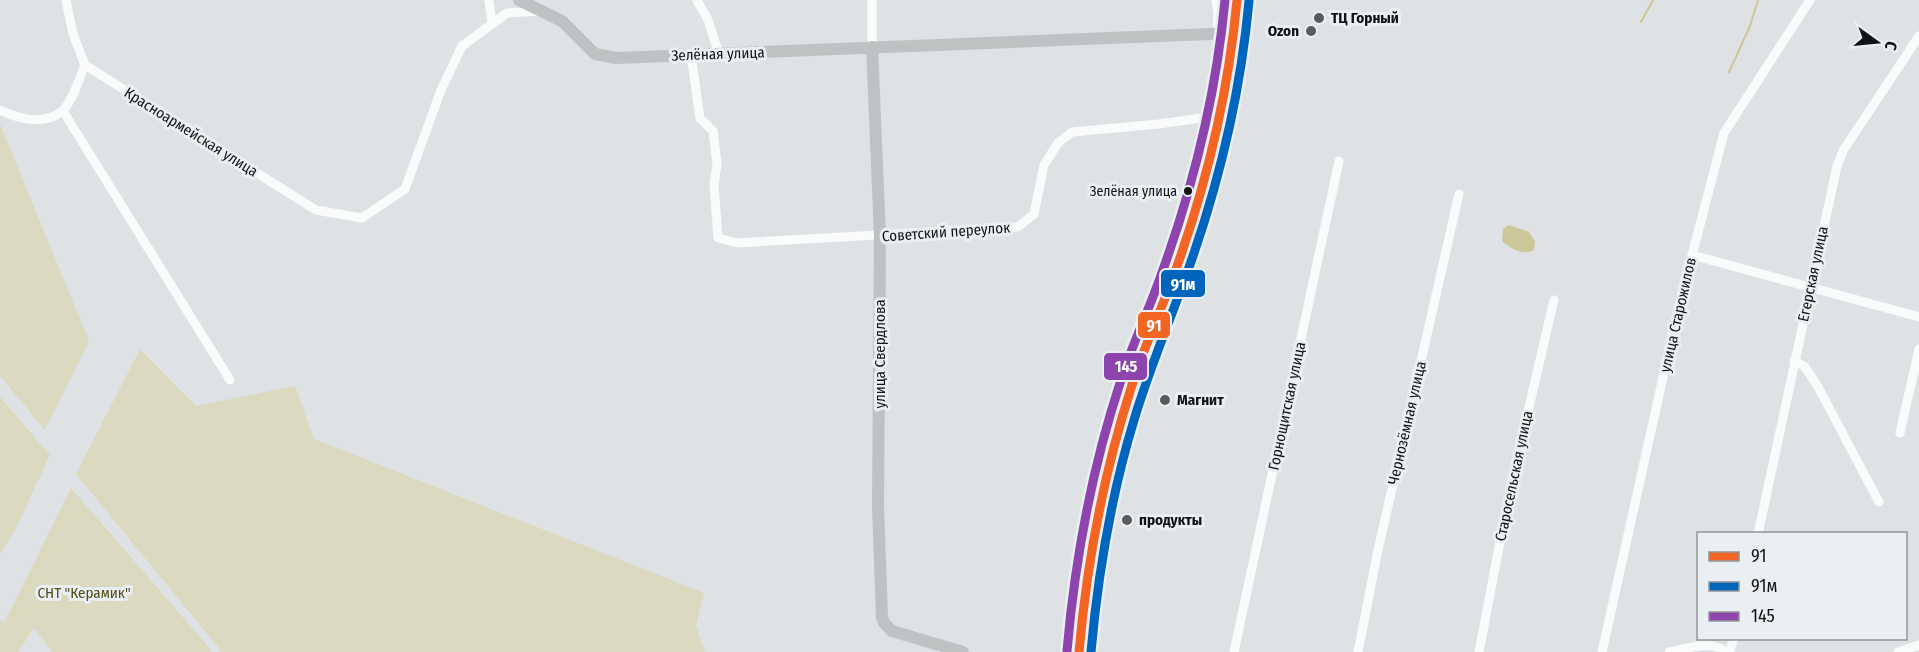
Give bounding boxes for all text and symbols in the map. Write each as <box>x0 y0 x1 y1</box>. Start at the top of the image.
place label: ТЦ Горный <box>1331 9 1399 27</box>
marker: ТЦ Горный <box>1312 11 1326 25</box>
north arrow <box>1847 12 1907 72</box>
place label: Ozon <box>1268 22 1299 40</box>
marker: Ozon <box>1304 24 1318 38</box>
text: С <box>1881 39 1901 53</box>
street label: Зелёная улица <box>671 43 765 65</box>
street label: Красноармейская улица <box>121 83 261 181</box>
place label: Зелёная улица <box>1090 183 1177 200</box>
marker: Зелёная улица <box>1182 185 1194 197</box>
street label: Советский переулок <box>881 219 1011 245</box>
street label: Егерская улица <box>1794 225 1832 323</box>
street label: улица Старожилов <box>1656 256 1700 374</box>
line badge: 91м <box>1160 269 1206 298</box>
text: 91м <box>1171 275 1195 294</box>
street label: улица Свердлова <box>871 299 889 409</box>
line badge: 91 <box>1137 311 1171 339</box>
text: 91 <box>1147 316 1161 335</box>
street label: Горнощитская улица <box>1265 340 1309 472</box>
line badge: 145 <box>1103 352 1148 381</box>
text: 145 <box>1115 357 1137 376</box>
street label: Чернозёмная улица <box>1384 360 1430 486</box>
place label: Магнит <box>1177 391 1224 409</box>
marker: Магнит <box>1158 393 1172 407</box>
street label: Старосельская улица <box>1491 409 1537 543</box>
place label: продукты <box>1139 511 1202 529</box>
marker: продукты <box>1120 513 1134 527</box>
legend <box>1697 532 1907 640</box>
text: 91 <box>1751 545 1766 567</box>
text: 91м <box>1751 575 1777 597</box>
park label: СНТ "Керамик" <box>37 584 131 602</box>
text: 145 <box>1751 605 1775 627</box>

